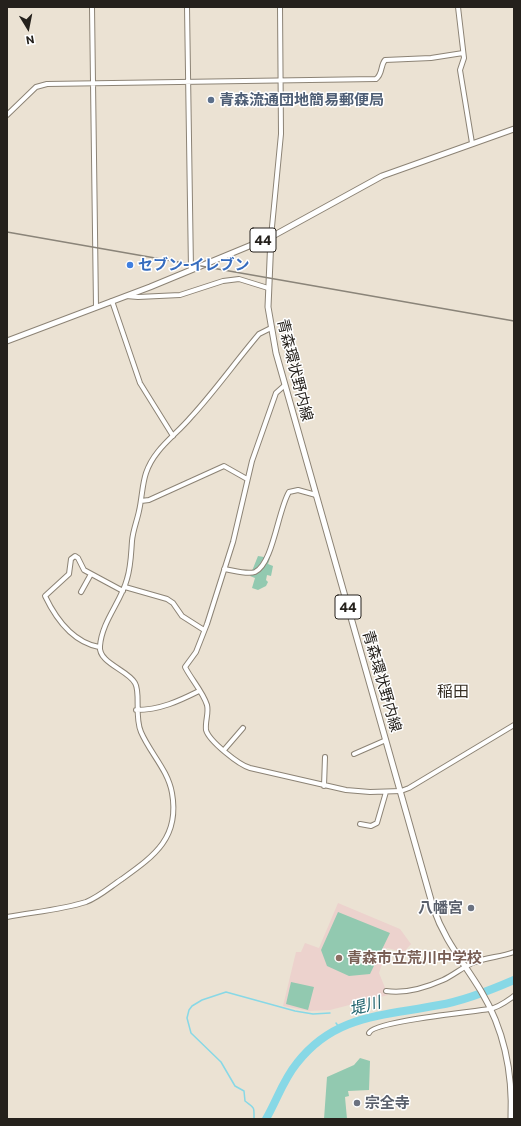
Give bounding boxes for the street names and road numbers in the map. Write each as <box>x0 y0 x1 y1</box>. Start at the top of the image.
road number: 44 <box>250 228 276 252</box>
street label: 青森環状野内線 <box>274 317 316 423</box>
road number: 44 <box>335 595 361 619</box>
street label: 青森環状野内線 <box>359 628 405 734</box>

